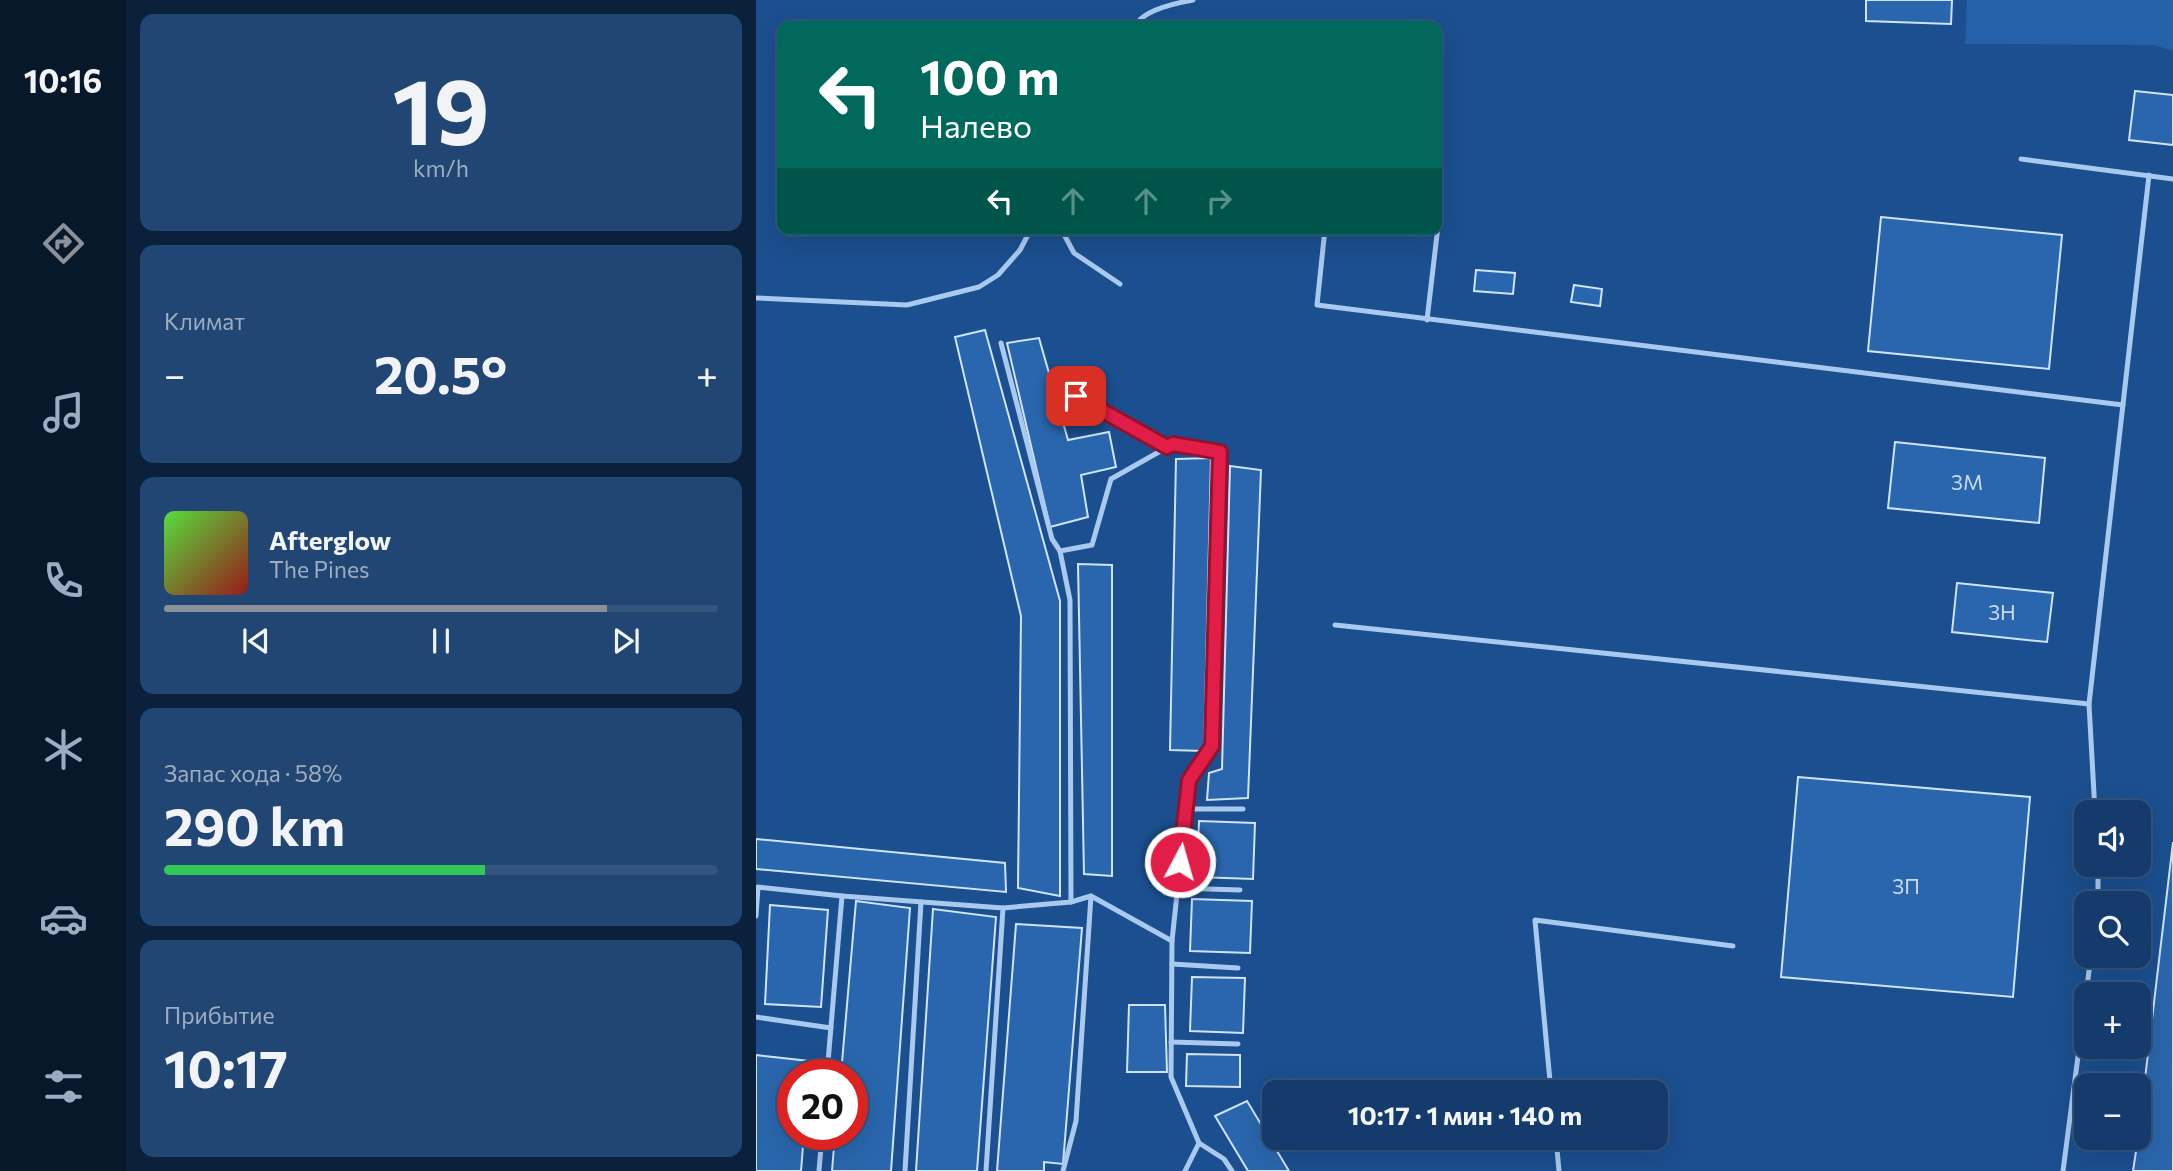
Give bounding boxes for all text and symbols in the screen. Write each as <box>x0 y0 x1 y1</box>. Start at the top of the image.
text: 100 m <box>920 45 1059 105</box>
icon: left <box>805 49 896 140</box>
text: 19 <box>392 52 490 164</box>
text: 10:16 <box>24 60 102 100</box>
text: Налево <box>920 105 1032 145</box>
text: km/h <box>413 154 469 182</box>
icon: left <box>981 182 1019 220</box>
icon: ahead <box>1054 182 1092 220</box>
icon: ahead <box>1127 182 1165 220</box>
icon: right <box>1200 182 1238 220</box>
icon: directions <box>39 219 88 268</box>
text: Климат <box>164 307 245 335</box>
text: 20.5° <box>374 341 507 405</box>
text: − <box>164 350 186 397</box>
text: + <box>696 350 718 397</box>
pin <box>1046 366 1106 426</box>
icon: arrive <box>1057 377 1095 415</box>
icon: music <box>39 388 88 437</box>
house number: 3М <box>1951 469 1983 494</box>
text: Afterglow <box>269 524 391 555</box>
text: The Pines <box>269 555 370 583</box>
icon: phone <box>39 556 88 605</box>
house number: 3Н <box>1988 599 2016 624</box>
icon: previous <box>237 622 275 660</box>
icon: pause <box>422 622 460 660</box>
icon: next <box>607 622 645 660</box>
icon: climate <box>39 725 88 774</box>
text: Запас хода · 58% <box>164 759 342 787</box>
text: 290 km <box>164 793 345 857</box>
map controls <box>2074 800 2151 1150</box>
button: sound <box>2074 800 2151 877</box>
position arrow <box>1143 825 1217 899</box>
house number: 3П <box>1892 873 1920 898</box>
button: search <box>2074 891 2151 968</box>
icon: car <box>39 894 88 943</box>
button: + <box>2074 982 2151 1059</box>
text: Прибытие <box>164 1001 275 1029</box>
text: 10:17 <box>164 1035 288 1099</box>
speed limit sign: 20 <box>777 1059 868 1150</box>
icon: filters <box>39 1062 88 1111</box>
button: − <box>2074 1073 2151 1150</box>
text: 10:17 · 1 мин · 140 m <box>1348 1099 1582 1130</box>

